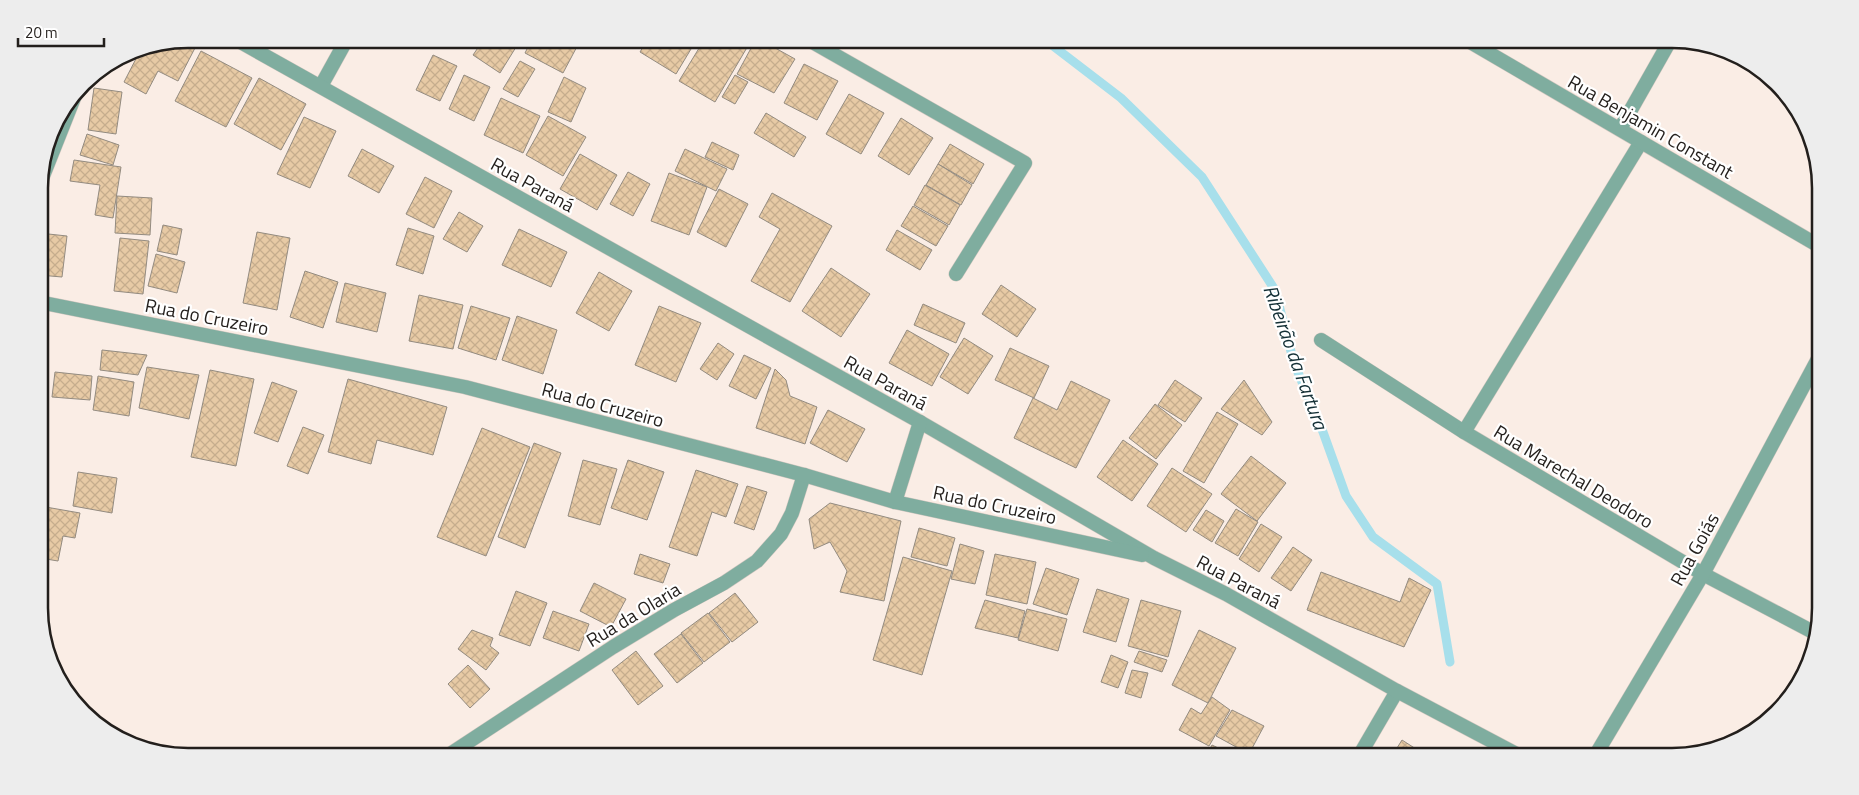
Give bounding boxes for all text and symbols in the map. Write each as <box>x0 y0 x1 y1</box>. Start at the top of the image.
scale bar <box>18 15 104 47</box>
text: 20 m <box>25 21 58 44</box>
street label: Rua Benjamin Constant <box>1563 67 1740 186</box>
street label: Rua Paraná <box>486 149 581 219</box>
water label: Ribeirão da Fartura <box>1256 280 1337 434</box>
street label: Rua do Cruzeiro <box>143 290 271 342</box>
street label: Rua Paraná <box>839 347 934 417</box>
street label: Rua do Cruzeiro <box>539 374 667 434</box>
street label: Rua Marechal Deodoro <box>1489 417 1659 535</box>
street label: Rua do Cruzeiro <box>931 477 1059 531</box>
street label: Rua Goiás <box>1662 507 1726 591</box>
street label: Rua Paraná <box>1192 547 1287 616</box>
street label: Rua da Olaria <box>580 574 686 654</box>

